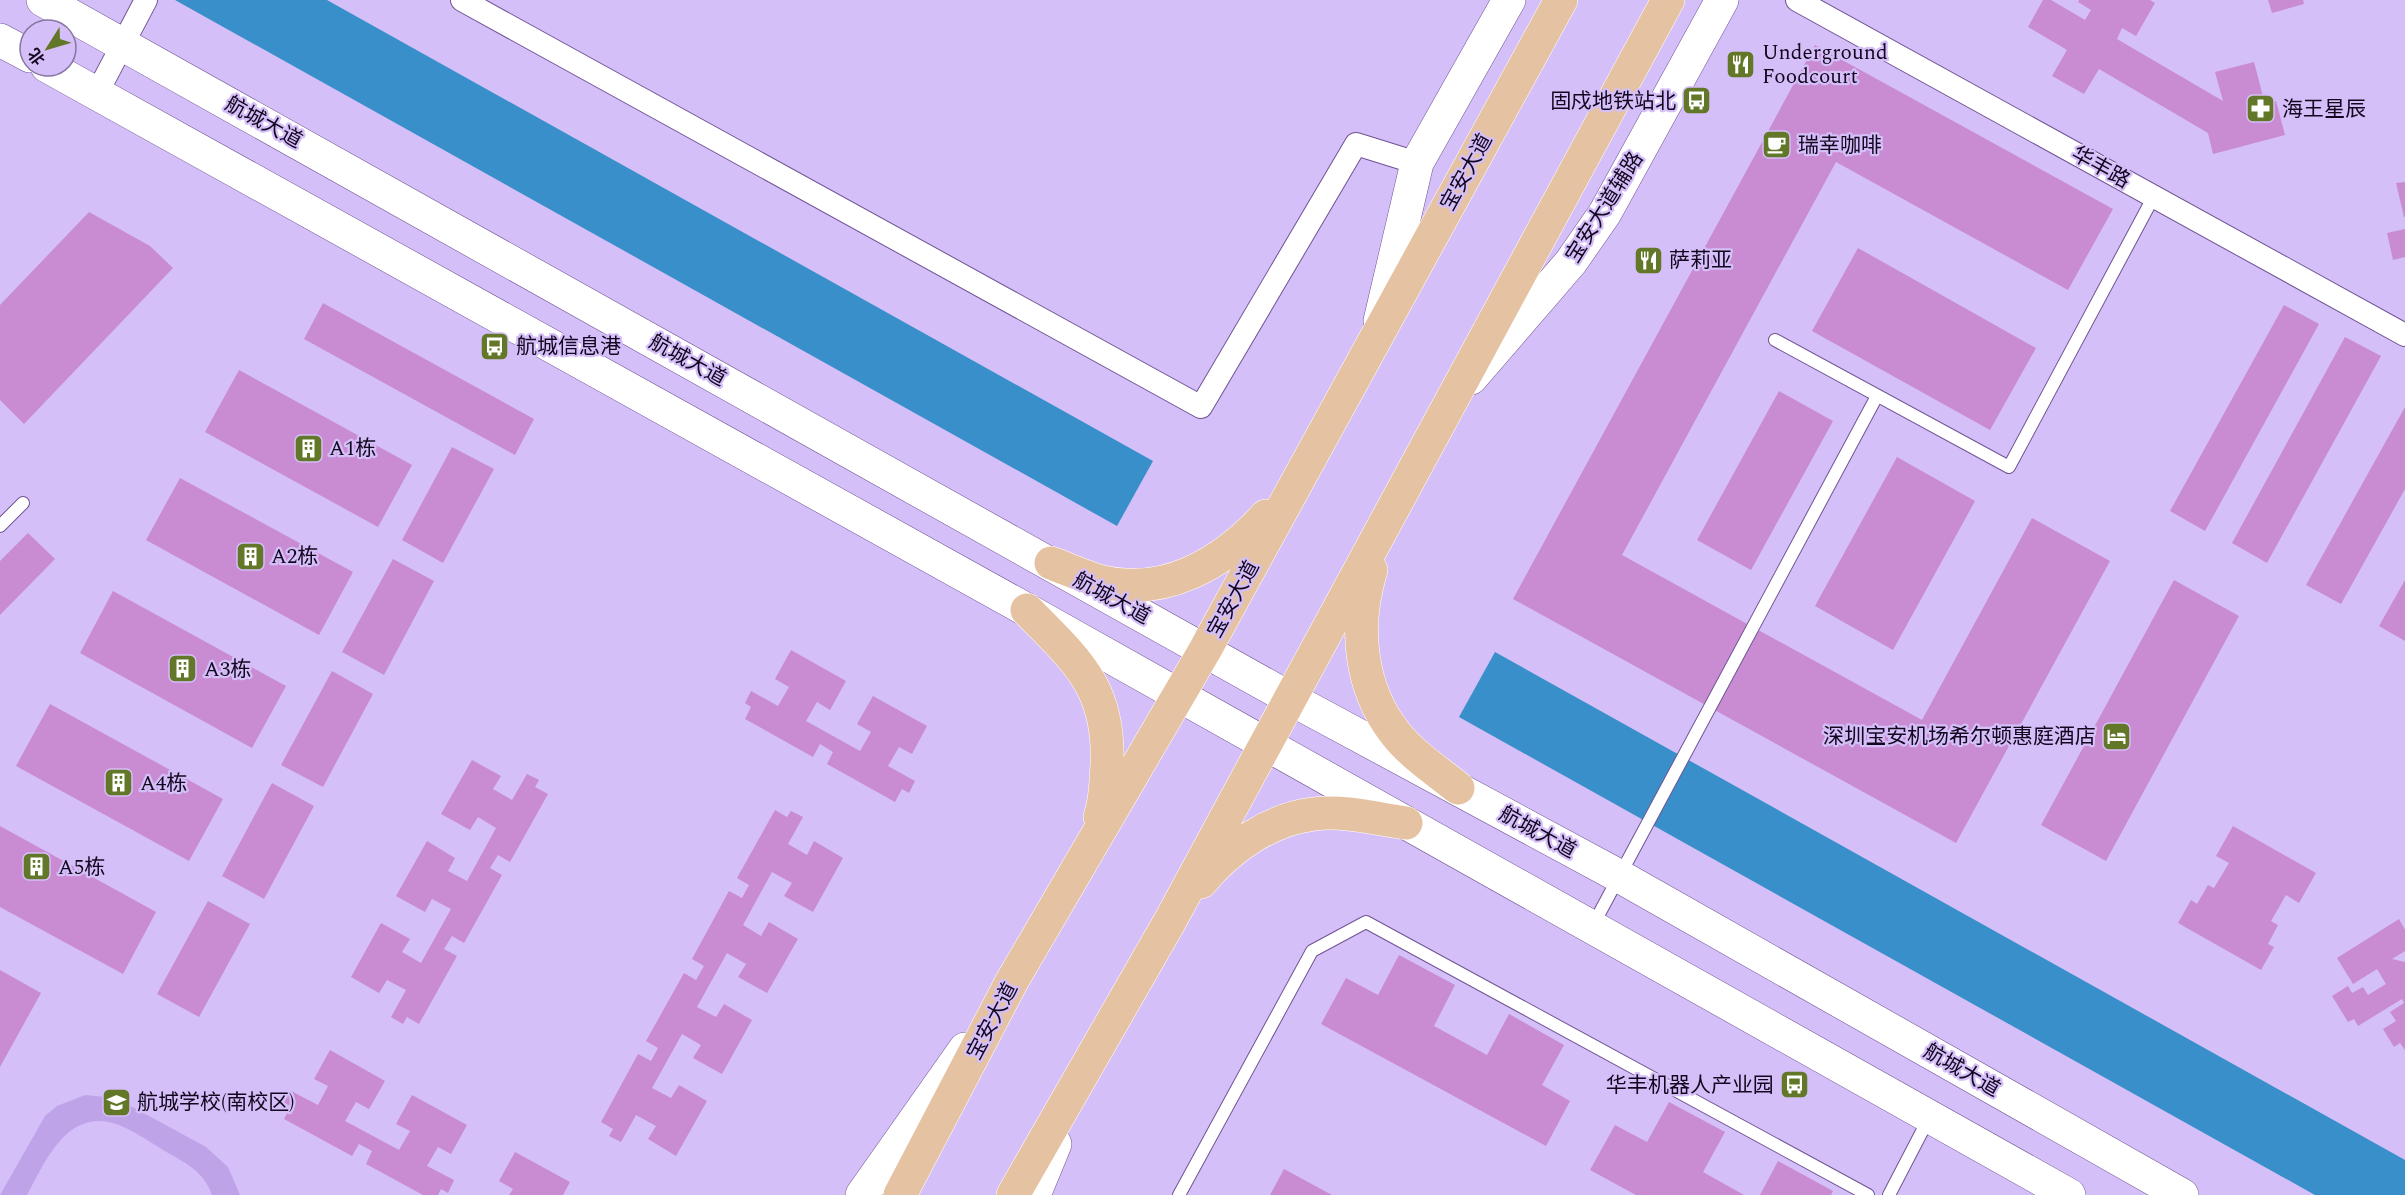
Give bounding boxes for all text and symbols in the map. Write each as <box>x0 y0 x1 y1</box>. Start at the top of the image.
north arrow <box>18 18 78 78</box>
place label: Underground Foodcourt <box>1762 37 1888 93</box>
text: 北 <box>22 43 51 70</box>
restaurant icon: Underground Foodcourt <box>1725 48 1757 80</box>
bus stop icon: 固戍地铁站北 <box>1681 85 1713 117</box>
place label: 固戍地铁站北 <box>1550 86 1676 118</box>
street label: 航城大道 <box>219 89 308 157</box>
pharmacy icon: 海王星辰 <box>2245 93 2277 125</box>
place label: 海王星辰 <box>2282 94 2366 126</box>
street label: 宝安大道 <box>1433 128 1501 217</box>
cafe icon: 瑞幸咖啡 <box>1761 129 1793 161</box>
place label: 瑞幸咖啡 <box>1798 130 1882 162</box>
street label: 华丰路 <box>2065 139 2136 197</box>
street label: 宝安大道辅路 <box>1558 146 1652 269</box>
restaurant icon: 萨莉亚 <box>1632 244 1664 276</box>
place label: 萨莉亚 <box>1669 245 1732 277</box>
street label: 航城大道 <box>643 327 732 395</box>
bus stop icon: 航城信息港 <box>479 330 511 362</box>
place label: 航城信息港 <box>516 331 621 363</box>
building icon: A1栋 <box>292 432 324 464</box>
place label: A1栋 <box>329 433 376 465</box>
building icon: A2栋 <box>234 540 266 572</box>
place label: A2栋 <box>271 541 318 573</box>
street label: 宝安大道 <box>1200 555 1268 644</box>
street label: 航城大道 <box>1067 565 1156 633</box>
building icon: A3栋 <box>167 653 199 685</box>
place label: A3栋 <box>204 654 251 686</box>
hotel icon: 深圳宝安机场希尔顿惠庭酒店 <box>2101 720 2133 752</box>
place label: 深圳宝安机场希尔顿惠庭酒店 <box>1823 721 2096 753</box>
building icon: A4栋 <box>103 767 135 799</box>
place label: A4栋 <box>140 768 187 800</box>
street label: 航城大道 <box>1493 799 1582 867</box>
building icon: A5栋 <box>21 851 53 883</box>
place label: A5栋 <box>58 852 105 884</box>
street label: 宝安大道 <box>959 977 1027 1066</box>
street label: 航城大道 <box>1917 1036 2006 1106</box>
bus stop icon: 华丰机器人产业园 <box>1779 1069 1811 1101</box>
place label: 华丰机器人产业园 <box>1606 1070 1774 1102</box>
school or university icon: 航城学校(南校区) <box>100 1086 132 1118</box>
place label: 航城学校(南校区) <box>137 1087 295 1119</box>

